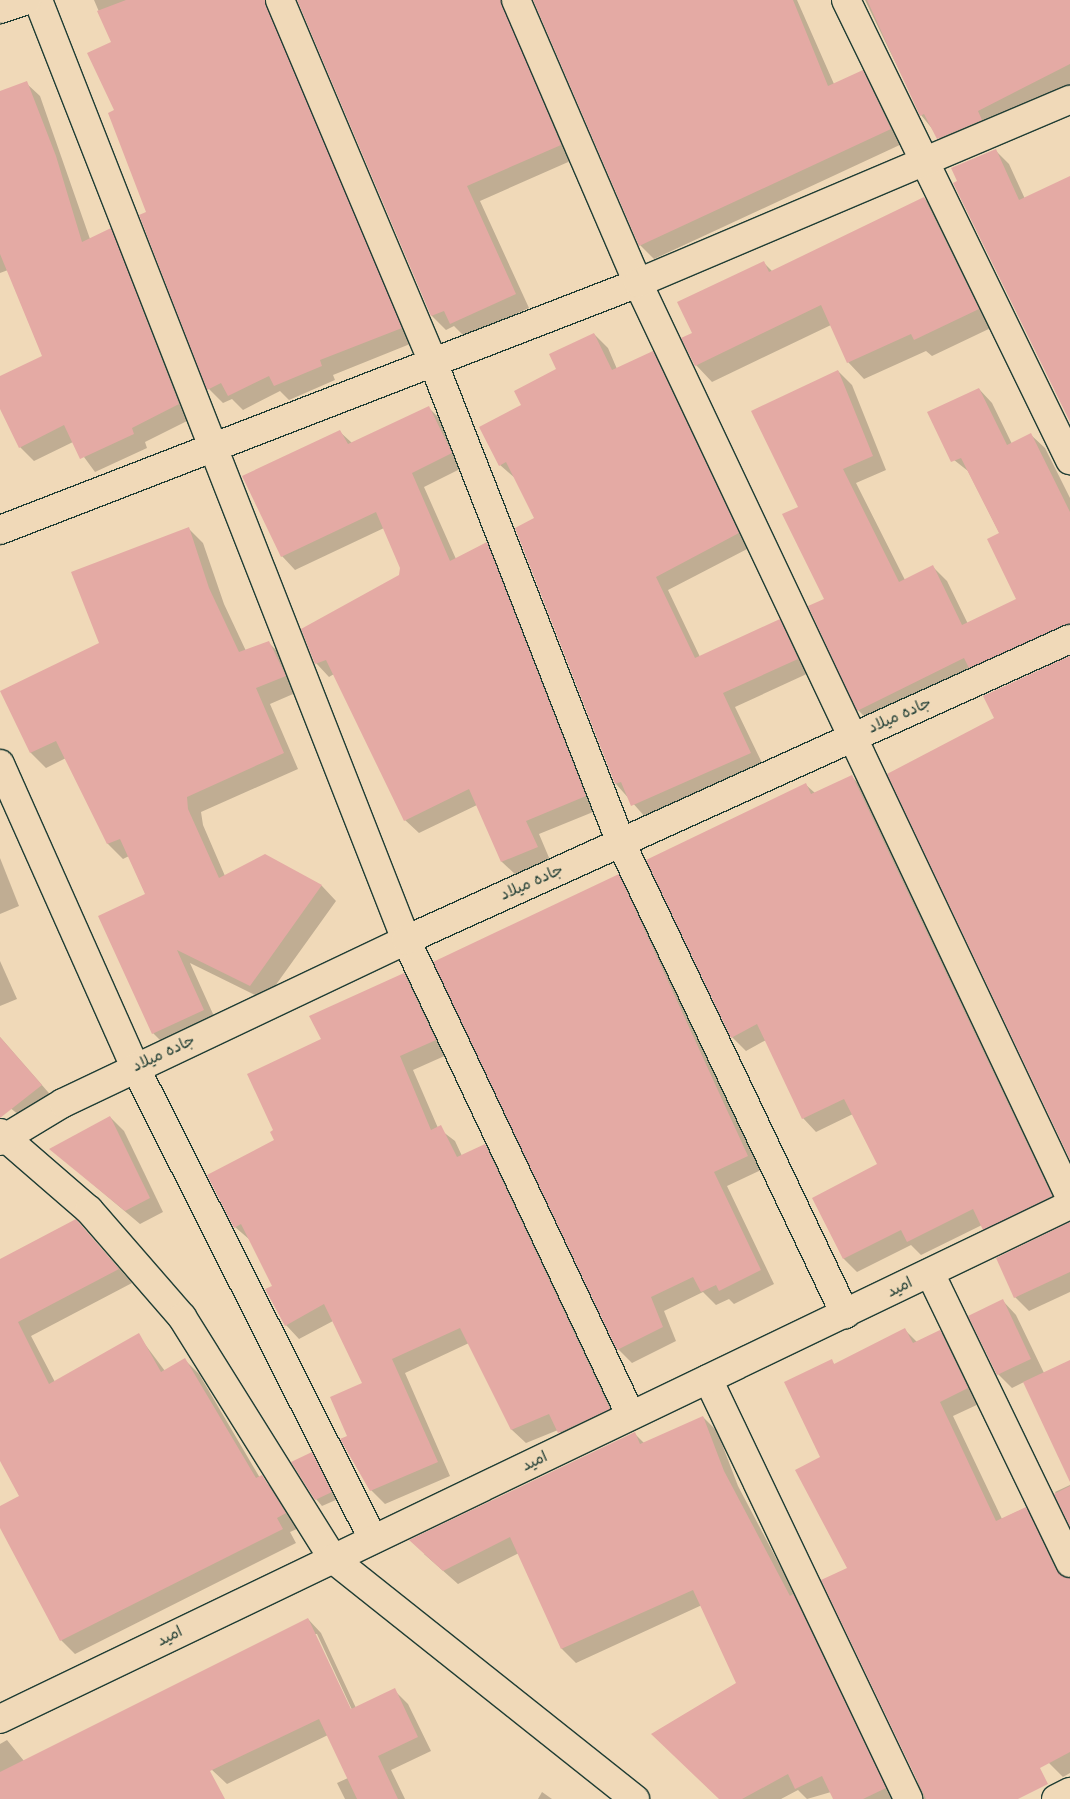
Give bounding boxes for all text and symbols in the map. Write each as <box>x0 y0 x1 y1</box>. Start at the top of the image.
street label: جاده میلاد <box>865 694 935 738</box>
street label: جاده میلاد <box>497 861 567 905</box>
street label: جاده میلاد <box>129 1031 199 1077</box>
street label: امید <box>884 1274 916 1302</box>
street label: امید <box>519 1448 551 1476</box>
street label: امید <box>154 1623 186 1651</box>

